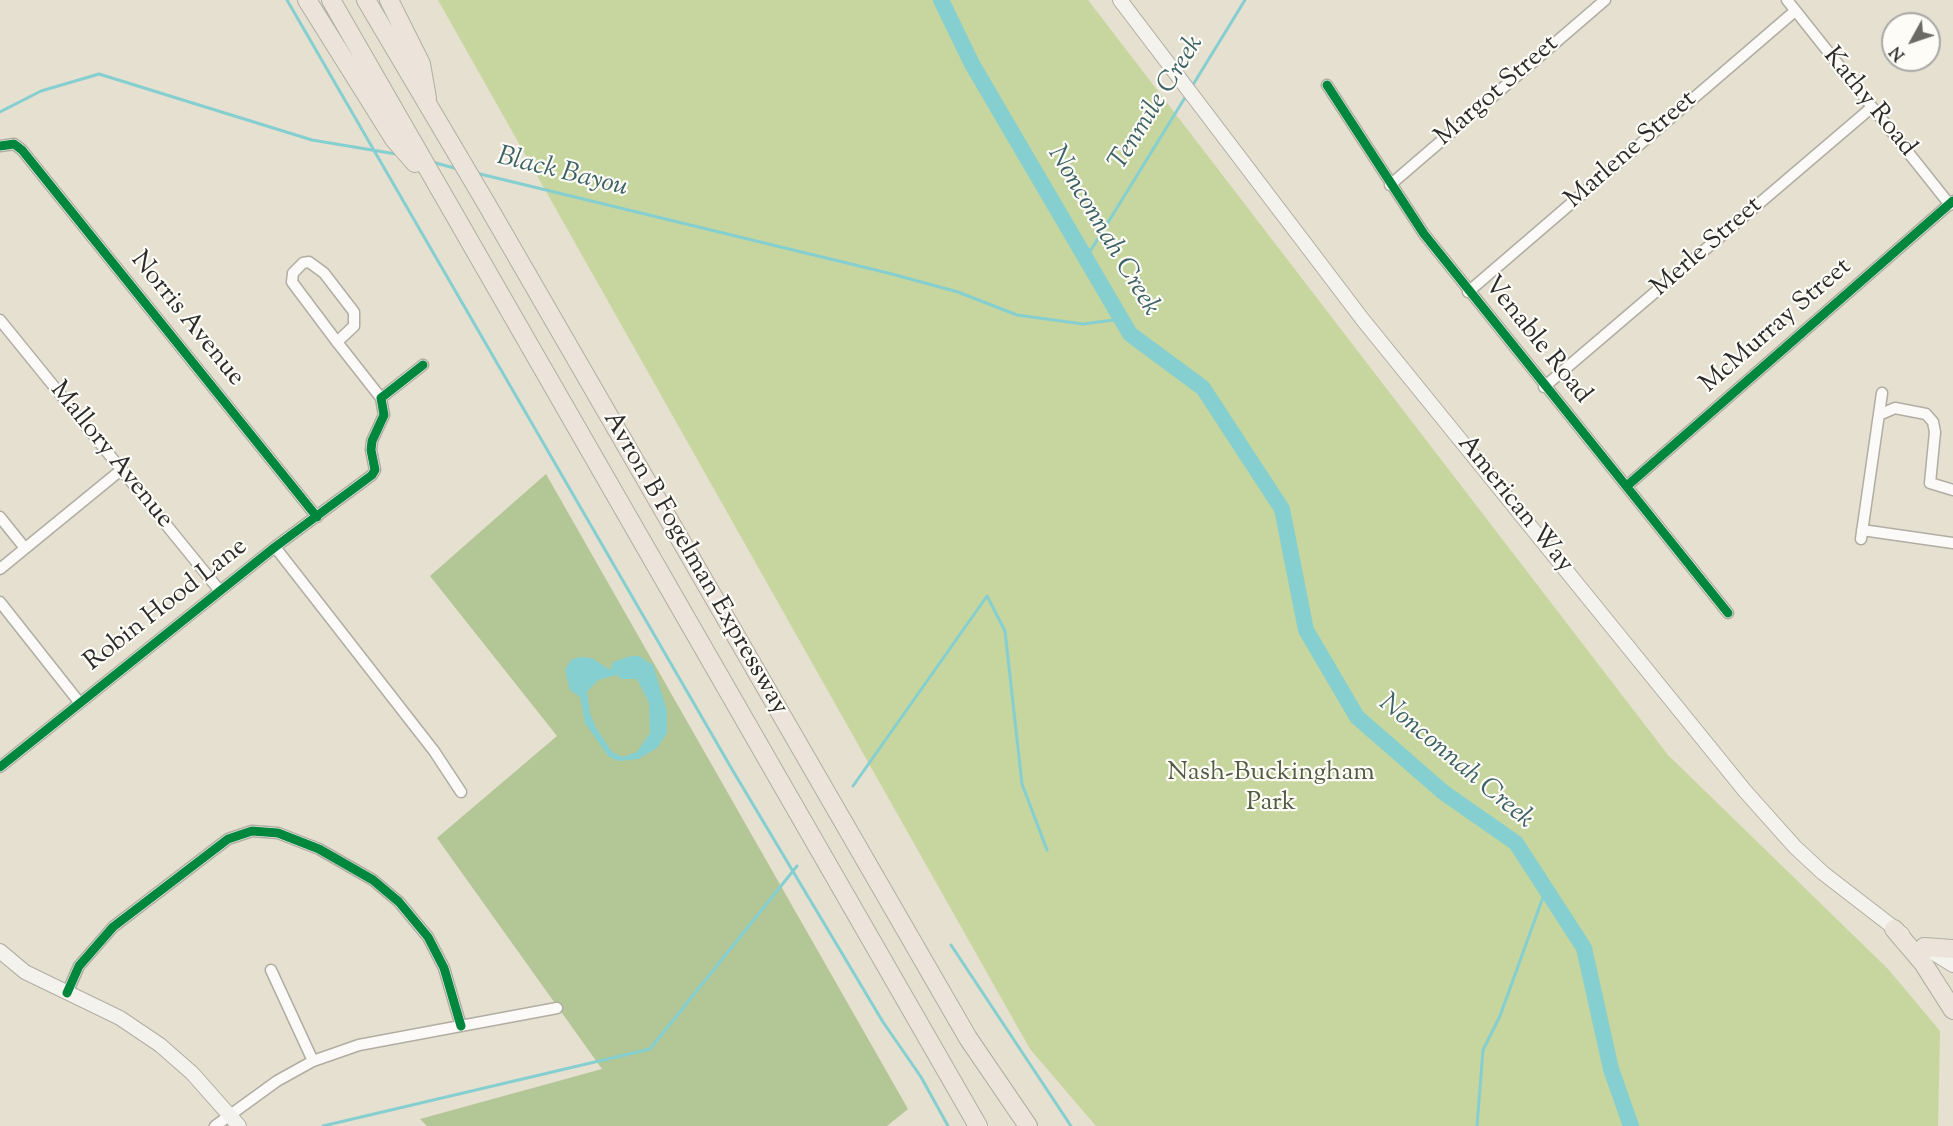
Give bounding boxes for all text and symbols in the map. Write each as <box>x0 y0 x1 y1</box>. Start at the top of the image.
north arrow <box>1881 12 1941 72</box>
water label: Tenmile Creek <box>1104 30 1212 178</box>
street label: Margot Street <box>1430 30 1566 154</box>
text: N <box>1885 40 1911 65</box>
street label: Kathy Road <box>1815 42 1921 164</box>
street label: Marlene Street <box>1560 85 1704 217</box>
water label: Nonconnah Creek <box>1039 141 1165 323</box>
water label: Black Bayou <box>493 142 631 206</box>
street label: Merle Street <box>1646 191 1770 305</box>
street label: Norris Avenue <box>122 246 250 394</box>
street label: McMurray Street <box>1695 253 1859 401</box>
street label: Venable Road <box>1475 271 1597 411</box>
street label: Mallory Avenue <box>41 376 179 536</box>
street label: Avron B Fogelman Expressway <box>594 407 794 721</box>
street label: American Way <box>1449 430 1579 580</box>
street label: Robin Hood Lane <box>79 533 255 679</box>
water label: Nonconnah Creek <box>1371 689 1539 837</box>
park label: Nash-Buckingham Park <box>1167 759 1375 820</box>

